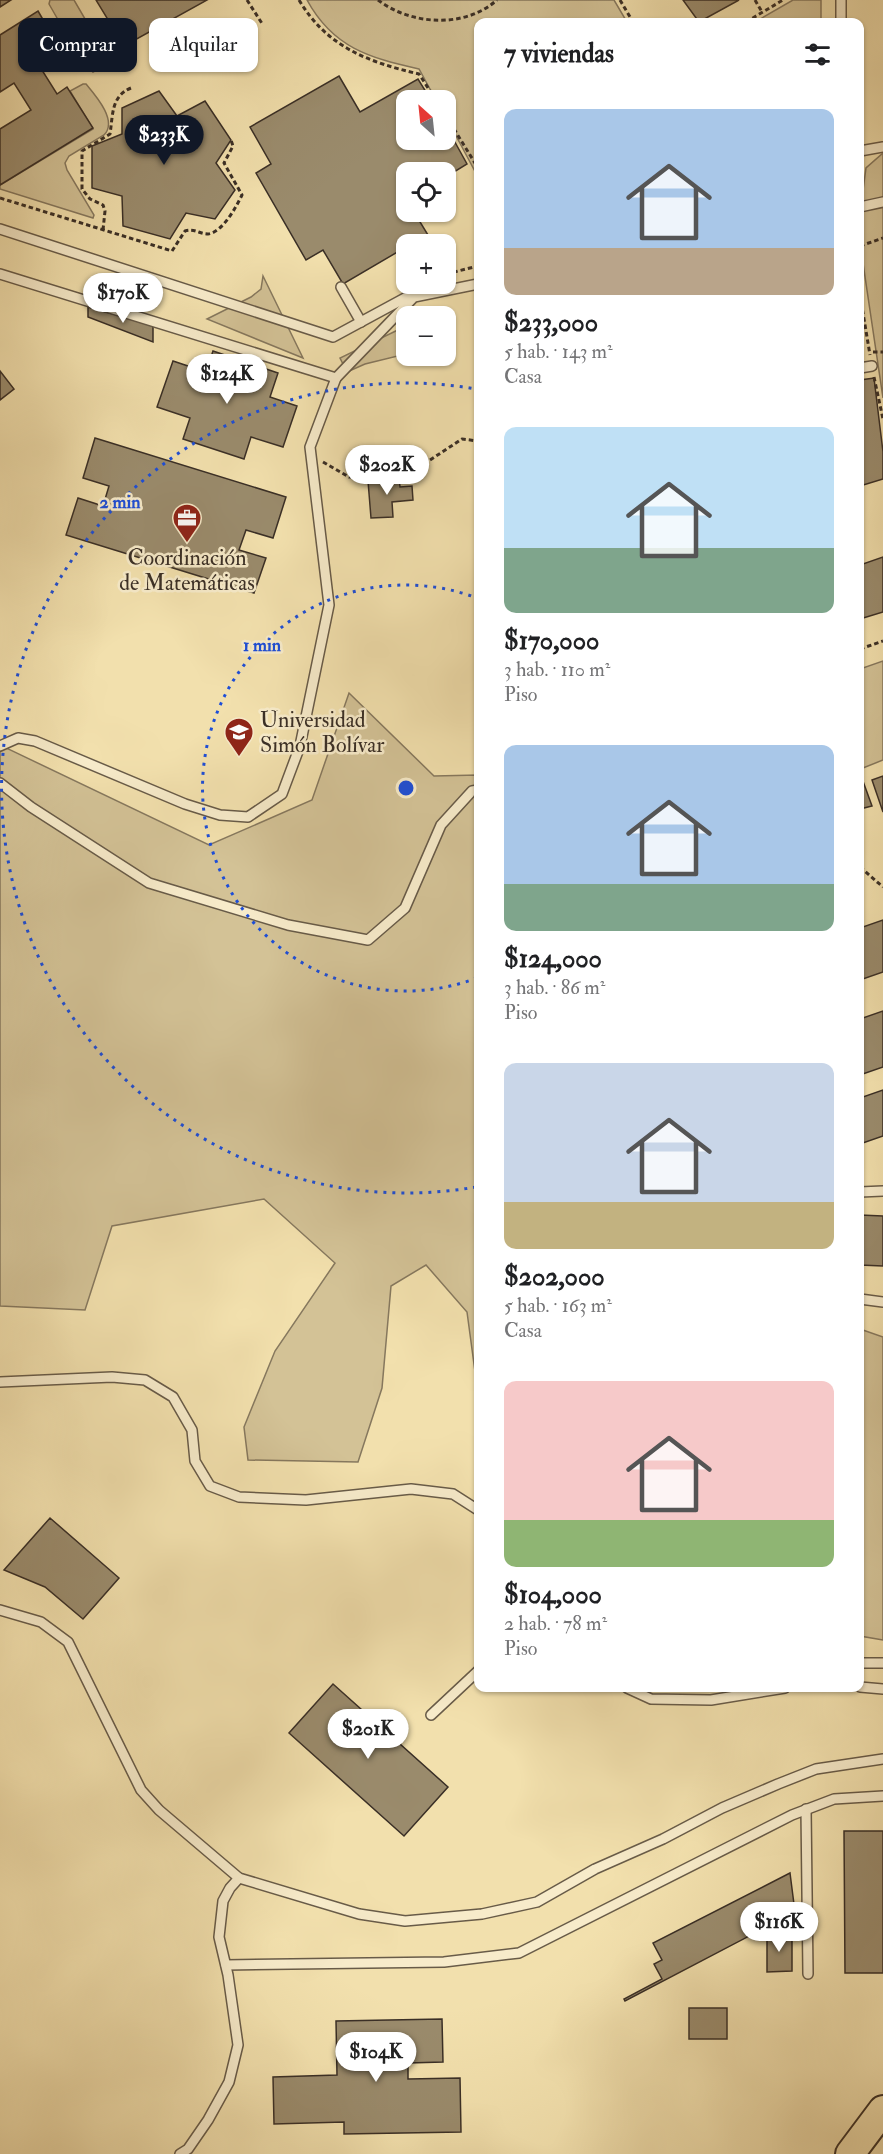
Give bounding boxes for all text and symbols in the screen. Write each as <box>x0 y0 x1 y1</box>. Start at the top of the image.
chip: Comprar <box>18 18 137 72</box>
chip: Alquilar <box>149 18 258 72</box>
text: 7 viviendas <box>504 38 614 70</box>
icon: filters <box>801 38 834 71</box>
north arrow <box>396 90 456 150</box>
map controls <box>396 90 456 366</box>
pin: $233K <box>122 115 206 166</box>
text: $233K <box>139 122 189 147</box>
icon: home <box>615 148 723 256</box>
button: locate <box>396 162 456 222</box>
button: + <box>396 234 456 294</box>
pin: $170K <box>81 273 165 324</box>
text: $170K <box>97 280 149 305</box>
button: − <box>396 306 456 366</box>
text: $233,000 <box>504 307 598 339</box>
text: 5 hab. · 143 m² <box>504 339 613 364</box>
pin: $124K <box>185 354 269 405</box>
text: $124K <box>200 361 254 386</box>
text: Casa <box>504 364 542 389</box>
pin: $202K <box>345 445 429 496</box>
text: $202K <box>359 452 415 477</box>
icon: home <box>615 466 723 574</box>
text: 2 min <box>100 491 141 514</box>
office icon: Coordinación de Matemáticas <box>171 502 203 544</box>
place label: Coordinación de Matemáticas <box>119 544 255 597</box>
text: $170,000 <box>504 625 599 657</box>
text: 1 min <box>243 634 282 657</box>
text: 3 hab. · 110 m² <box>504 657 610 682</box>
text: Piso <box>504 682 537 707</box>
place label: Universidad Simón Bolívar <box>260 706 385 759</box>
school or university icon: Universidad Simón Bolívar <box>223 716 255 758</box>
centre of rings <box>396 778 416 798</box>
icon: home <box>615 784 723 892</box>
text: $124,000 <box>504 943 602 975</box>
text: 3 hab. · 86 m² <box>504 975 605 1000</box>
text: Piso <box>504 1000 537 1025</box>
icon: home <box>615 1102 723 1210</box>
text: $202,000 <box>504 1261 605 1293</box>
text: 5 hab. · 163 m² <box>504 1293 612 1318</box>
text: Casa <box>504 1318 542 1343</box>
icon: home <box>615 1420 723 1528</box>
text: $104,000 <box>504 1579 602 1611</box>
text: 2 hab. · 78 m² <box>504 1611 607 1636</box>
text: Piso <box>504 1636 537 1661</box>
pin: $201K <box>326 1709 410 1760</box>
text: $201K <box>342 1716 394 1741</box>
pin: $116K <box>737 1902 821 1953</box>
text: $116K <box>754 1909 804 1934</box>
pin: $104K <box>334 2032 418 2083</box>
text: $104K <box>349 2039 403 2064</box>

